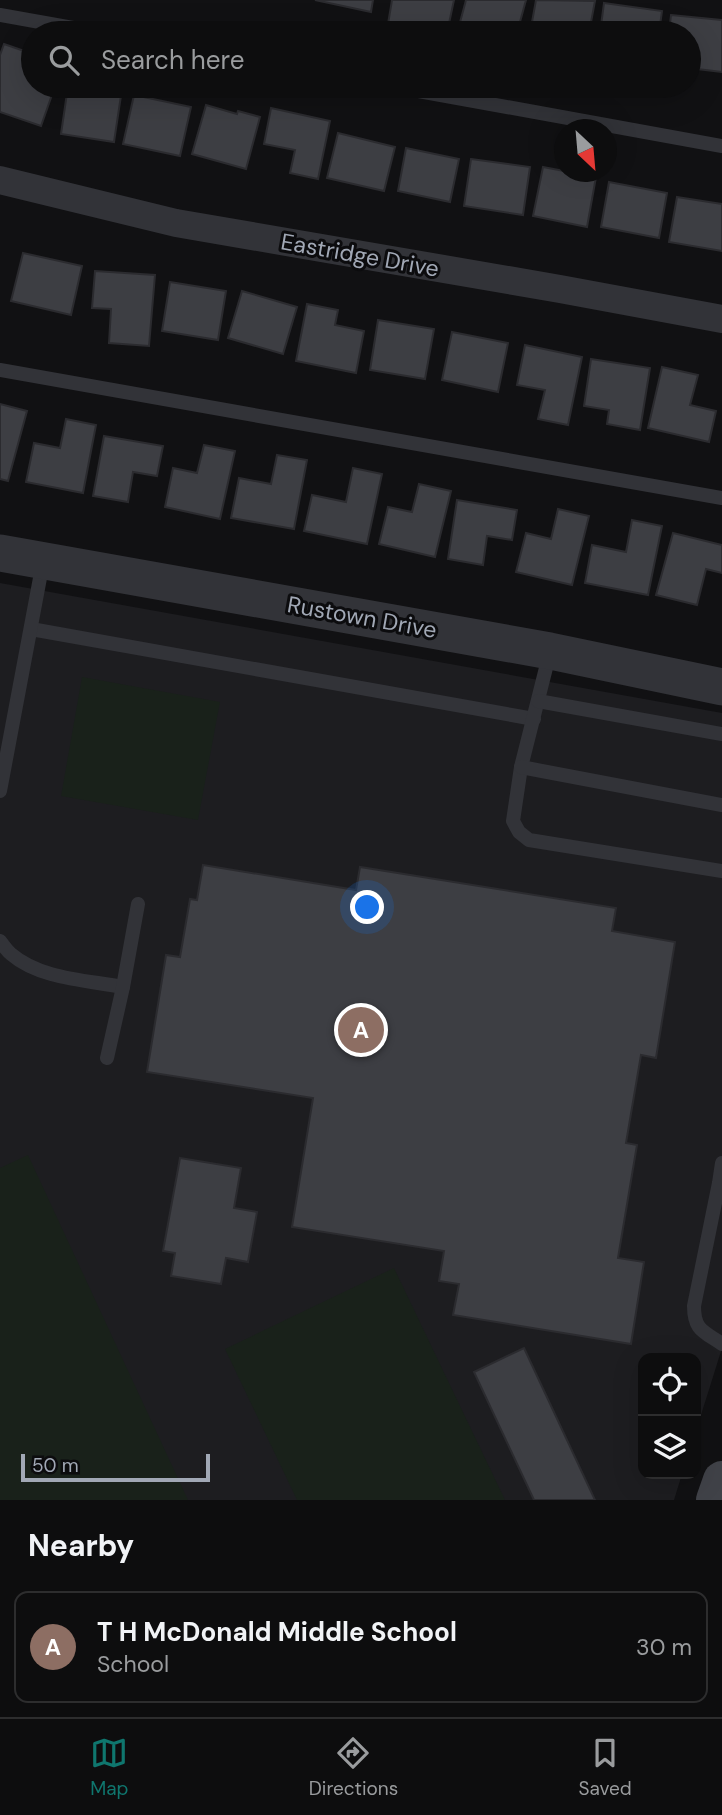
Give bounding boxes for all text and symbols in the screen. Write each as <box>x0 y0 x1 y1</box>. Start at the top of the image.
search box <box>21 21 701 98</box>
icon: search <box>45 41 83 79</box>
text: Search here <box>101 43 244 77</box>
north arrow <box>554 119 617 182</box>
street label: Eastridge Drive <box>279 226 441 284</box>
street label: Rustown Drive <box>285 589 439 645</box>
your location <box>350 890 384 924</box>
pin: A <box>338 1004 384 1056</box>
map controls <box>638 1353 701 1479</box>
button: locate <box>638 1353 701 1416</box>
button: layers <box>638 1416 701 1479</box>
scale bar <box>21 1451 210 1483</box>
text: 50 m <box>32 1453 79 1478</box>
text: Nearby <box>28 1526 134 1565</box>
text: T H McDonald Middle School <box>97 1615 457 1649</box>
text: A <box>45 1632 61 1662</box>
text: 30 m <box>636 1632 692 1662</box>
text: School <box>97 1649 169 1679</box>
tab: Map <box>90 1734 128 1801</box>
tab: Directions <box>309 1734 398 1801</box>
tab: Saved <box>579 1734 632 1801</box>

